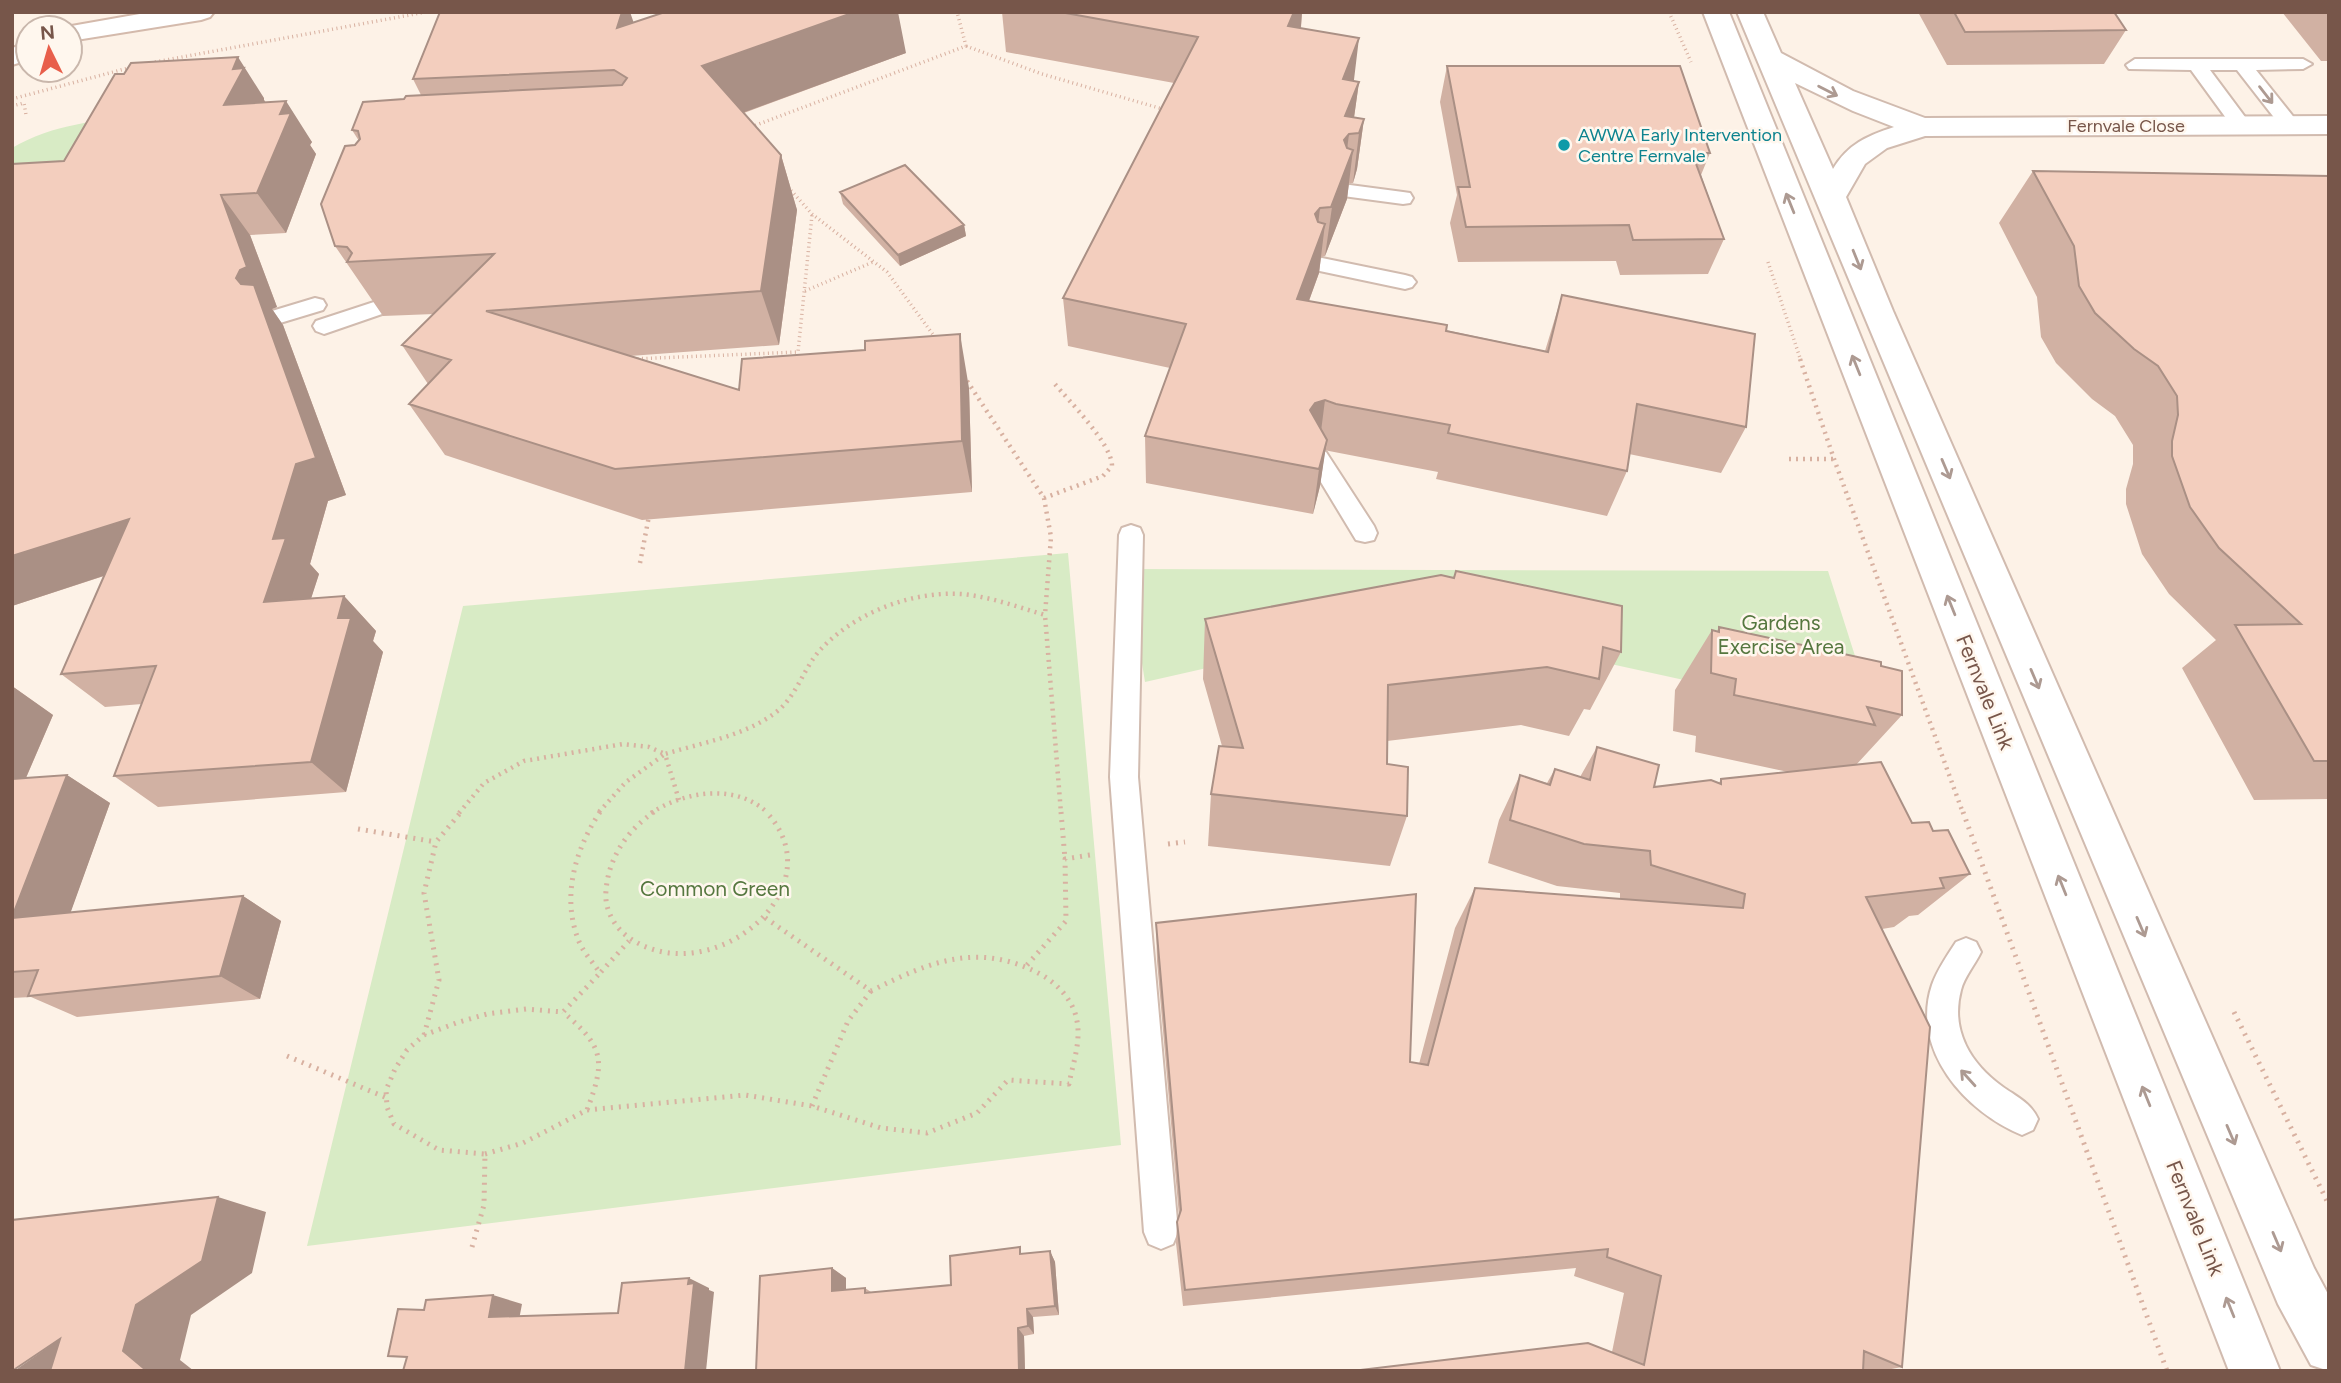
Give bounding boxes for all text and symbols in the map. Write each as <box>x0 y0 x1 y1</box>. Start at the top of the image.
north arrow <box>14 14 84 84</box>
text: N <box>39 20 56 45</box>
one-way arrow <box>1817 84 1838 98</box>
one-way arrow <box>2258 85 2273 103</box>
street label: Fernvale Close <box>2067 115 2185 137</box>
place label: AWWA Early Intervention Centre Fernvale <box>1578 124 1782 167</box>
marker: AWWA Early Intervention Centre Fernvale <box>1556 137 1572 153</box>
one-way arrow <box>1783 193 1796 214</box>
one-way arrow <box>1851 249 1864 270</box>
one-way arrow <box>1849 355 1862 377</box>
one-way arrow <box>1940 458 1953 479</box>
one-way arrow <box>1944 594 1957 616</box>
park label: Gardens Exercise Area <box>1717 610 1845 659</box>
street label: Fernvale Link <box>1951 631 2020 754</box>
one-way arrow <box>2029 667 2042 689</box>
one-way arrow <box>2055 874 2068 896</box>
park label: Common Green <box>640 876 790 901</box>
one-way arrow <box>2135 915 2148 937</box>
one-way arrow <box>1960 1069 1976 1087</box>
one-way arrow <box>2139 1086 2152 1107</box>
one-way arrow <box>2225 1124 2238 1146</box>
street label: Fernvale Link <box>2161 1157 2230 1280</box>
one-way arrow <box>2271 1231 2284 1252</box>
one-way arrow <box>2223 1297 2236 1319</box>

